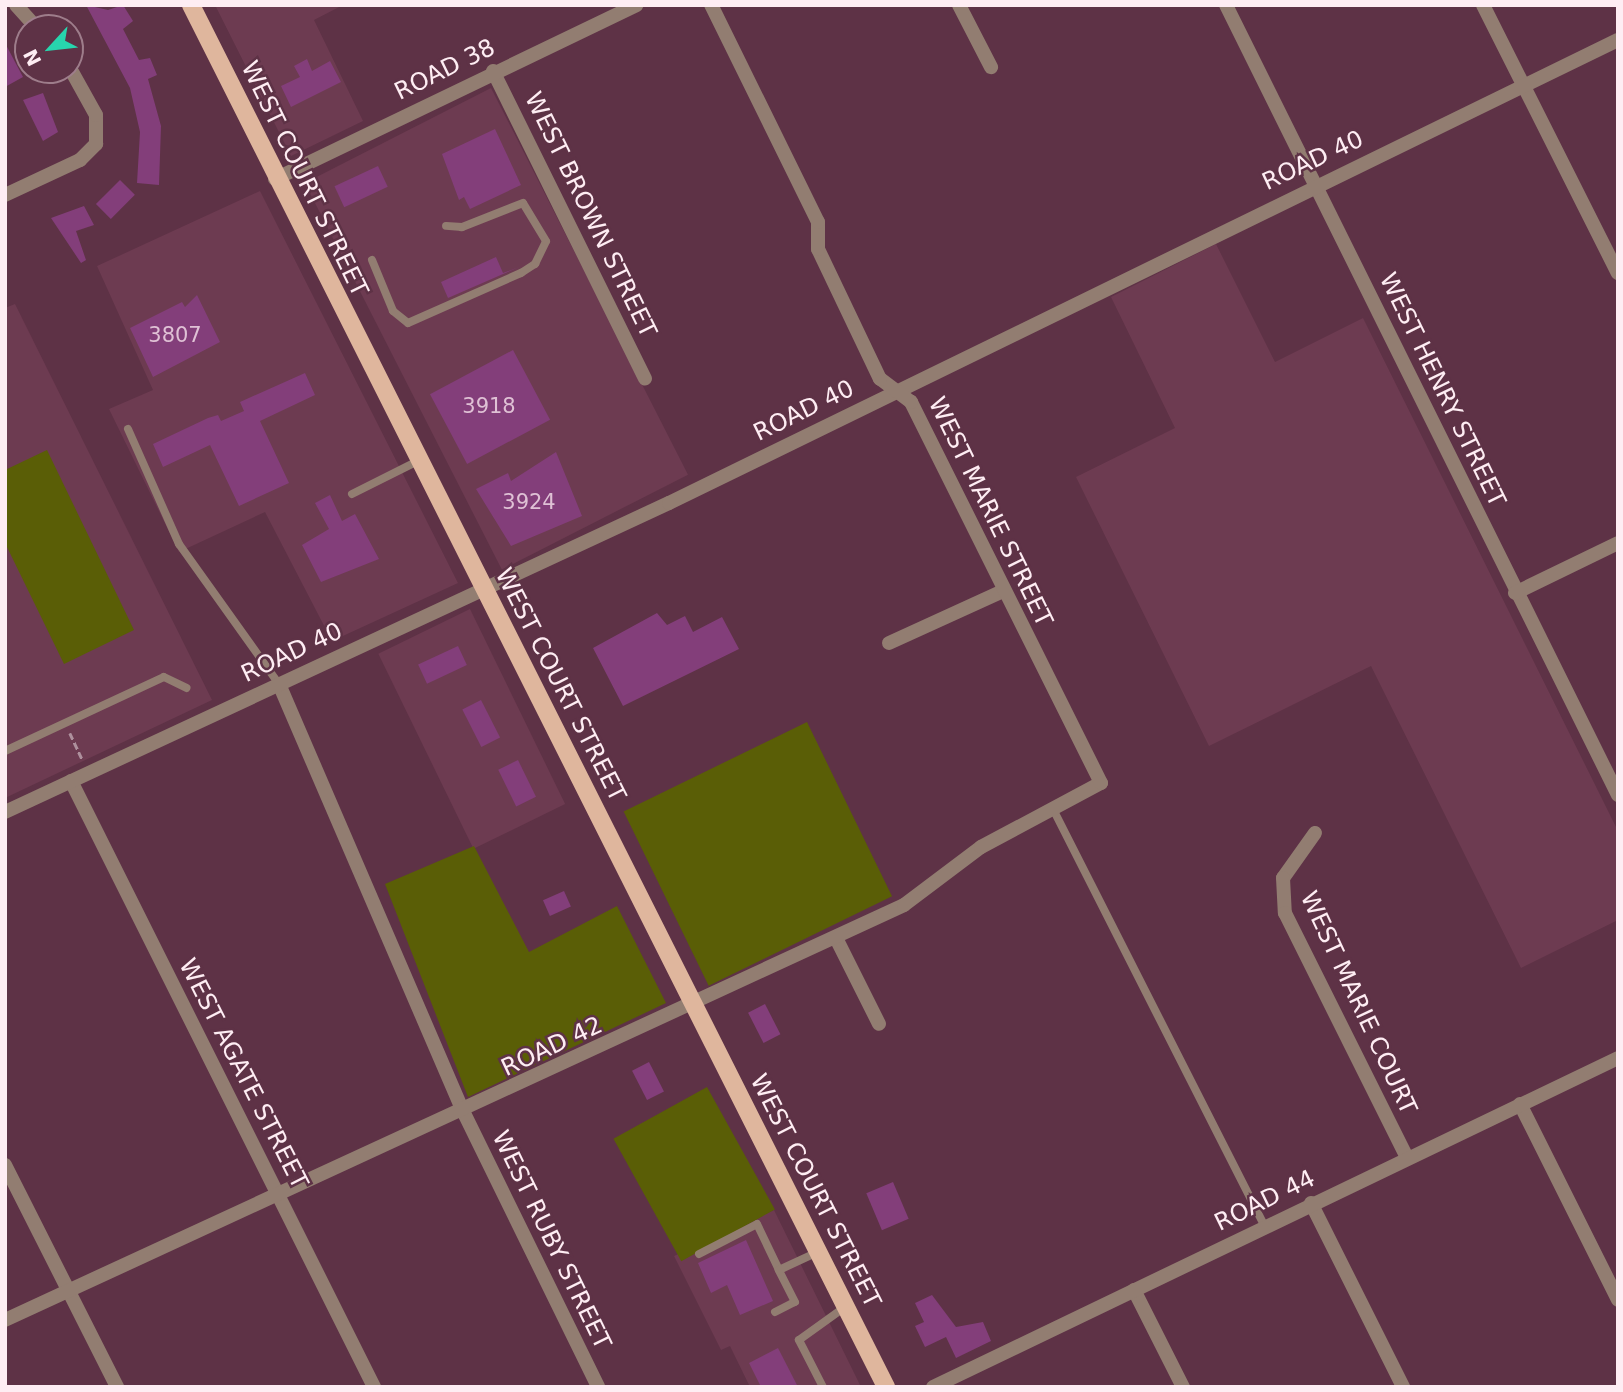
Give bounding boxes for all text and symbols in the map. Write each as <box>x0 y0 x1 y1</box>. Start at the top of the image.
north arrow <box>14 14 84 84</box>
street label: ROAD 38 <box>390 33 500 107</box>
text: N <box>19 46 45 70</box>
street label: WEST COURT STREET <box>234 57 374 301</box>
street label: WEST BROWN STREET <box>518 88 662 342</box>
street label: ROAD 40 <box>1258 125 1368 197</box>
street label: WEST HENRY STREET <box>1373 268 1511 512</box>
house number: 3807 <box>148 322 202 348</box>
street label: ROAD 40 <box>749 374 859 448</box>
house number: 3918 <box>462 393 516 419</box>
street label: WEST MARIE STREET <box>922 393 1058 631</box>
house number: 3924 <box>502 489 556 515</box>
street label: WEST COURT STREET <box>489 563 631 807</box>
street label: ROAD 40 <box>237 617 347 689</box>
street label: WEST MARIE COURT <box>1294 887 1422 1119</box>
street label: WEST AGATE STREET <box>172 954 314 1194</box>
street label: ROAD 42 <box>497 1011 607 1083</box>
street label: WEST COURT STREET <box>744 1069 886 1313</box>
street label: WEST RUBY STREET <box>486 1126 616 1354</box>
street label: ROAD 44 <box>1210 1164 1320 1238</box>

